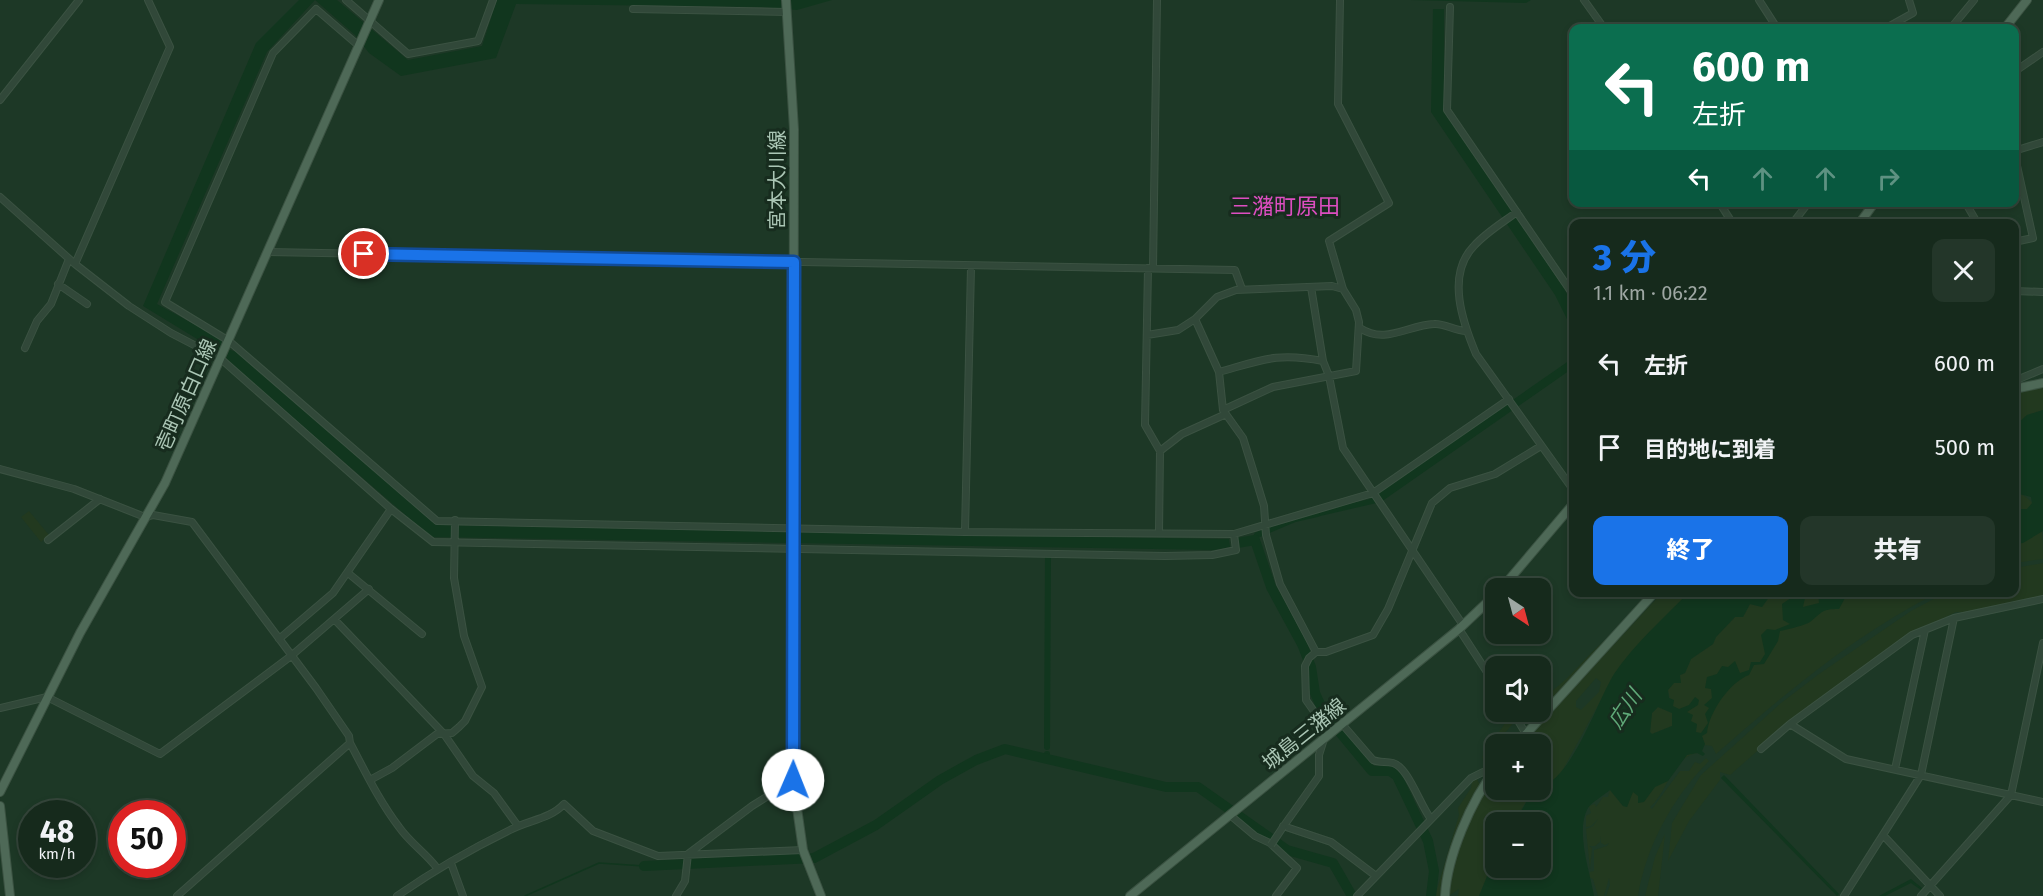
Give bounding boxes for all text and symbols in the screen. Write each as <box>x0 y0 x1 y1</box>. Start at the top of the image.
text: 600 m <box>1692 42 1810 92</box>
icon: left <box>1593 48 1671 126</box>
text: 左折 <box>1692 99 1746 131</box>
street label: 宮本大川線 <box>765 130 789 230</box>
icon: left <box>1683 162 1716 195</box>
icon: ahead <box>1746 162 1779 195</box>
icon: ahead <box>1809 162 1842 195</box>
icon: right <box>1872 162 1905 195</box>
district label: 三潴町原田 <box>1230 193 1340 220</box>
pin <box>338 228 389 279</box>
text: 3 分 <box>1593 236 1656 280</box>
icon: arrive <box>347 237 380 270</box>
button: close <box>1932 239 1995 302</box>
text: 1.1 km · 06:22 <box>1593 281 1708 305</box>
street label: 壱町原白口線 <box>151 335 221 455</box>
icon: left <box>1593 347 1626 380</box>
text: 600 m <box>1934 350 1995 377</box>
text: 左折 <box>1644 352 1688 379</box>
icon: arrive <box>1593 431 1626 464</box>
text: 500 m <box>1935 434 1995 461</box>
text: 目的地に到着 <box>1644 436 1776 463</box>
button: 終了 <box>1593 516 1788 585</box>
button: 共有 <box>1800 516 1995 585</box>
north arrow <box>1485 578 1551 644</box>
map controls <box>1485 578 1551 878</box>
button: sound <box>1485 656 1551 722</box>
water label: 広川 <box>1602 683 1649 734</box>
street label: 城島三潴線 <box>1258 693 1350 775</box>
button: + <box>1485 734 1551 800</box>
position arrow <box>761 748 825 812</box>
speed limit sign: 50 <box>108 800 186 878</box>
button: − <box>1485 812 1551 878</box>
text: 48 <box>40 814 74 850</box>
text: km/h <box>38 845 76 863</box>

